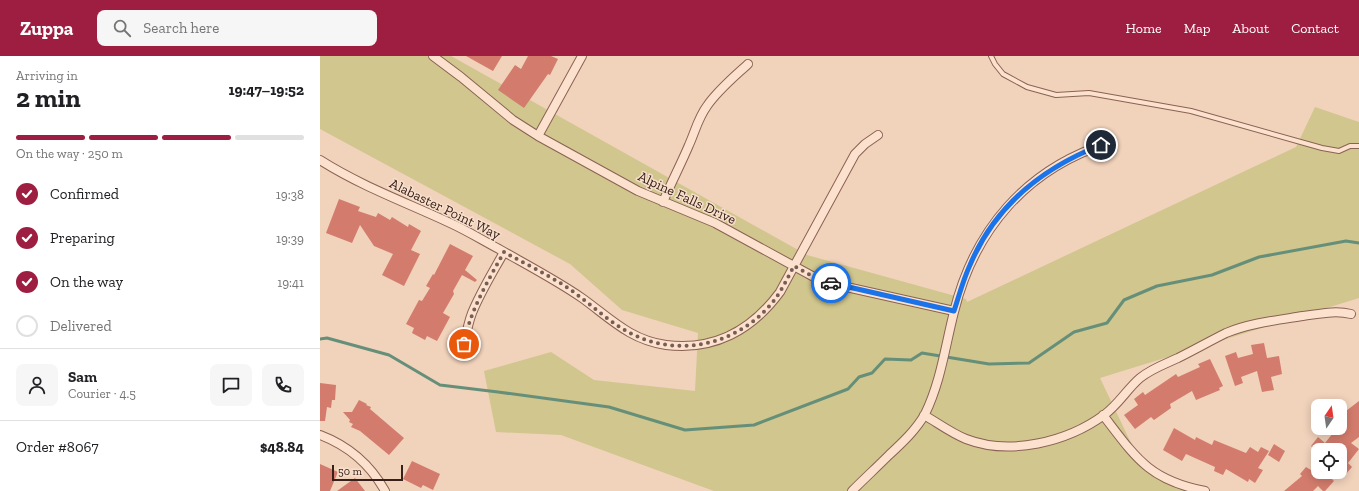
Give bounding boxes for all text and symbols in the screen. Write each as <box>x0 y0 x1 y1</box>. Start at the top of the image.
search box <box>97 10 377 46</box>
text: Zuppa <box>20 17 73 40</box>
icon: search <box>111 17 133 39</box>
text: Search here <box>143 19 219 37</box>
text: Home <box>1126 20 1162 37</box>
text: Map <box>1184 20 1210 37</box>
text: About <box>1232 20 1269 37</box>
text: Contact <box>1291 20 1339 37</box>
text: Arriving in <box>16 68 78 83</box>
text: 19:47–19:52 <box>228 81 304 99</box>
text: 2 min <box>16 82 81 114</box>
pin <box>1084 128 1118 162</box>
icon: home <box>1090 134 1112 156</box>
text: On the way · 250 m <box>16 146 123 161</box>
street label: Alpine Falls Drive <box>635 168 739 228</box>
street label: Alabaster Point Way <box>387 175 504 244</box>
icon: check <box>16 183 38 205</box>
text: Confirmed <box>50 185 119 203</box>
text: 19:38 <box>276 187 304 202</box>
icon: check <box>16 227 38 249</box>
text: Preparing <box>50 229 115 247</box>
text: 19:39 <box>276 231 304 246</box>
courier <box>811 263 851 303</box>
icon: check <box>16 271 38 293</box>
icon: car <box>820 272 842 294</box>
text: On the way <box>50 273 123 291</box>
text: 19:41 <box>277 275 304 290</box>
text: Delivered <box>50 317 112 335</box>
pin <box>447 327 481 361</box>
icon: bag <box>453 333 475 355</box>
button: person <box>16 364 58 406</box>
button: chat <box>210 364 252 406</box>
button: phone <box>262 364 304 406</box>
text: Sam <box>68 368 97 386</box>
text: Courier · 4.5 <box>68 386 136 401</box>
north arrow <box>1311 399 1347 435</box>
map controls <box>1311 399 1347 479</box>
text: Order #8067 <box>16 438 99 456</box>
text: $48.84 <box>260 438 304 456</box>
button: locate <box>1311 443 1347 479</box>
scale bar <box>332 463 403 482</box>
text: 50 m <box>338 465 362 478</box>

